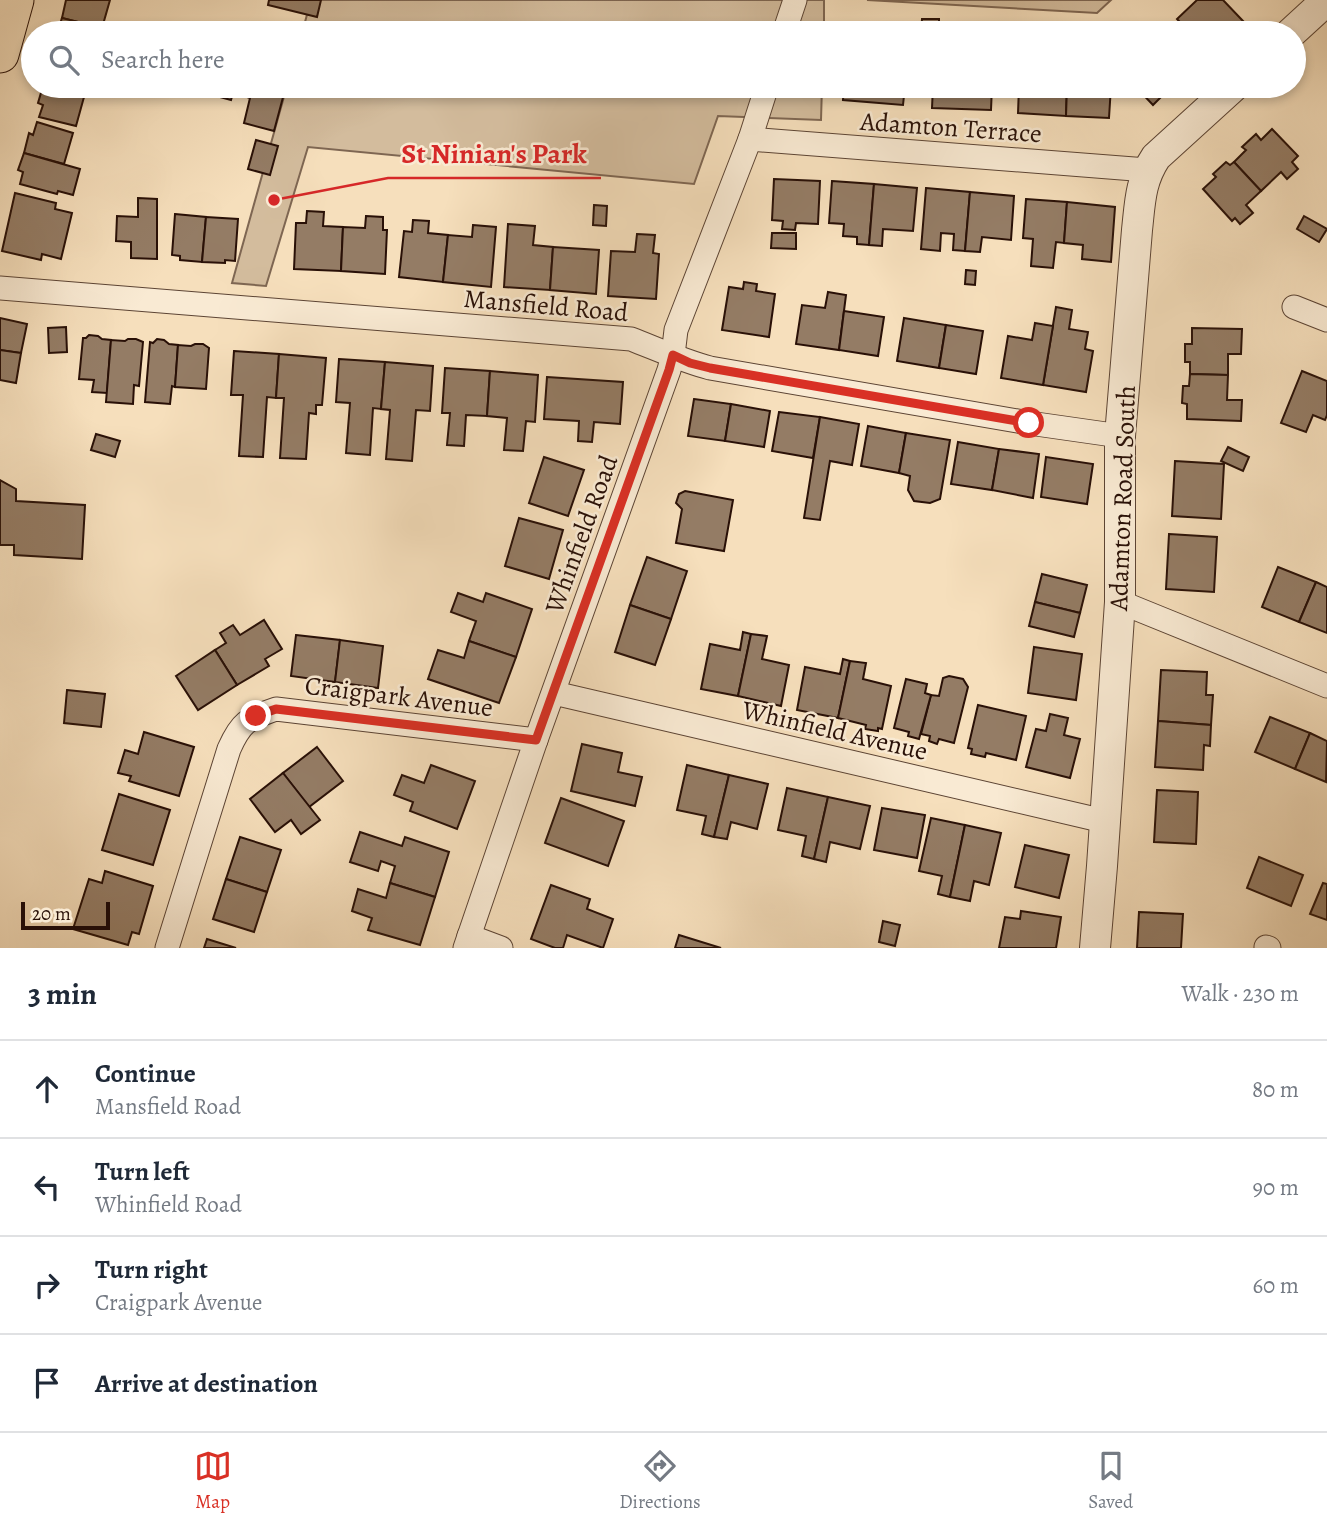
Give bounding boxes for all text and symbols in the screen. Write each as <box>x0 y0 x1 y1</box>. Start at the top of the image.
search box <box>21 21 1306 98</box>
icon: search <box>45 41 83 79</box>
text: Search here <box>101 42 225 77</box>
street label: Adamton Terrace <box>858 104 1043 151</box>
callout: St Ninian's Park <box>388 129 601 178</box>
text: St Ninian's Park <box>401 135 587 173</box>
street label: Mansfield Road <box>462 281 630 330</box>
street label: Adamton Road South <box>1101 385 1144 612</box>
route start <box>1013 407 1044 438</box>
street label: Whinfield Road <box>536 450 626 619</box>
street label: Craigpark Avenue <box>303 668 495 725</box>
street label: Whinfield Avenue <box>738 692 931 769</box>
route end <box>240 700 271 731</box>
scale bar <box>21 899 110 931</box>
text: 20 m <box>32 901 71 927</box>
text: 3 min <box>28 974 97 1014</box>
text: Walk · 230 m <box>1182 978 1299 1009</box>
text: Continue <box>95 1056 196 1091</box>
icon: ahead <box>28 1070 66 1108</box>
text: 80 m <box>1252 1074 1299 1105</box>
text: Mansfield Road <box>95 1091 241 1122</box>
text: Turn left <box>95 1154 190 1189</box>
icon: left <box>28 1168 66 1206</box>
text: 90 m <box>1253 1172 1299 1203</box>
text: Whinfield Road <box>95 1189 242 1220</box>
text: Turn right <box>95 1252 208 1287</box>
icon: right <box>28 1266 66 1304</box>
text: 60 m <box>1252 1270 1299 1301</box>
text: Craigpark Avenue <box>95 1287 262 1318</box>
icon: arrive <box>28 1364 66 1402</box>
text: Arrive at destination <box>95 1366 318 1401</box>
tab: Map <box>194 1447 232 1515</box>
tab: Directions <box>619 1447 701 1515</box>
tab: Saved <box>1088 1447 1133 1515</box>

